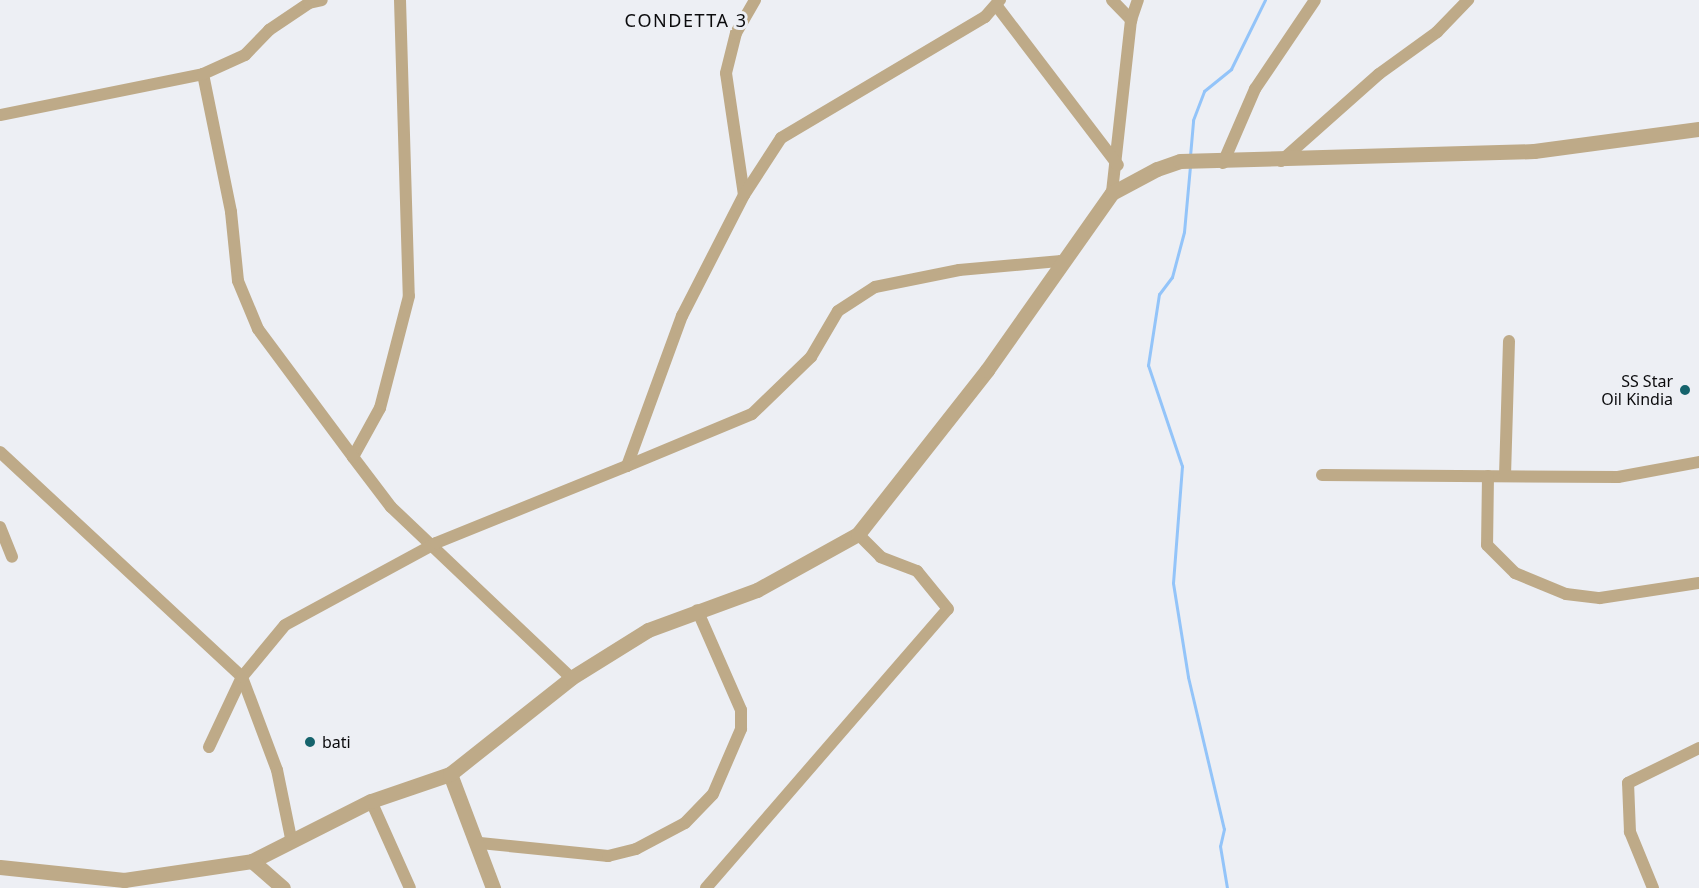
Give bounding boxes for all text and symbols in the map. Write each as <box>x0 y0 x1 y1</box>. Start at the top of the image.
district label: СONDETTA 3 <box>625 9 747 31</box>
place label: SS Star Oil Kindia <box>1601 371 1673 409</box>
marker: SS Star Oil Kindia <box>1678 383 1692 397</box>
place label: bati <box>322 732 351 752</box>
marker: bati <box>303 735 317 749</box>

